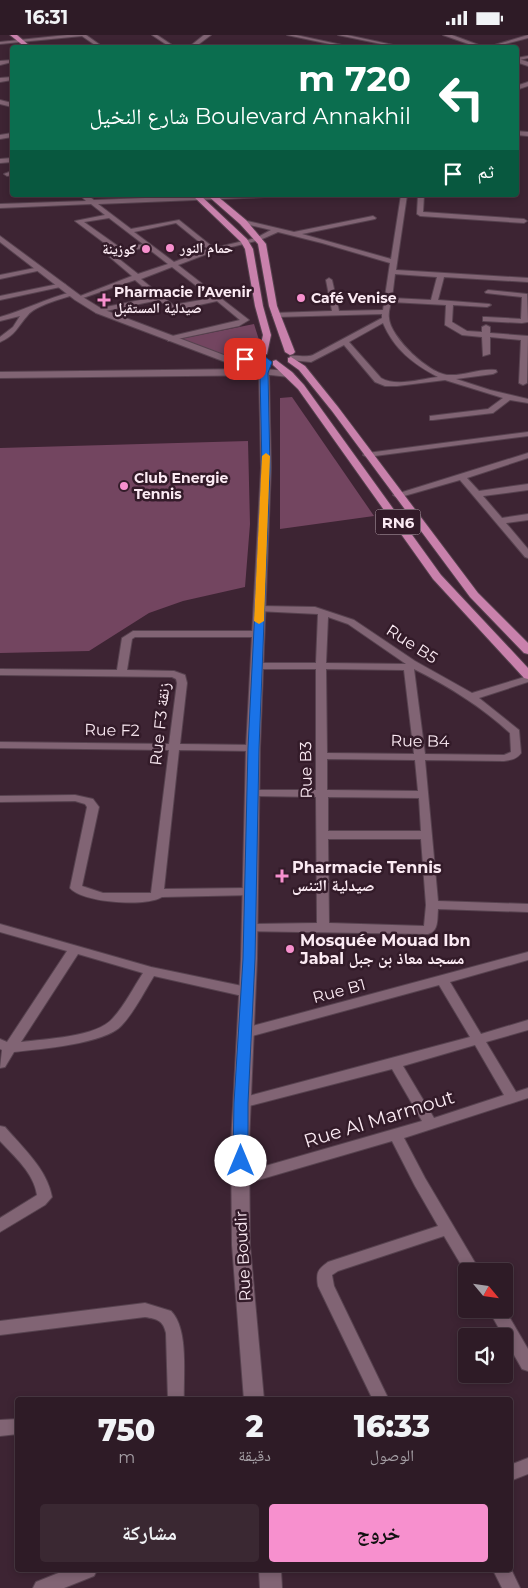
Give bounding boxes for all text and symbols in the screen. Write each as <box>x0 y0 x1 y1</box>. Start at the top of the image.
text: 16:31 <box>25 6 68 29</box>
text: 720 m <box>298 57 411 100</box>
icon: left <box>429 65 494 130</box>
text: Boulevard Annakhil شارع النخيل <box>90 103 411 130</box>
icon: arrive <box>439 160 467 188</box>
text: ثم <box>477 160 494 183</box>
place label: حمام النور <box>179 239 233 258</box>
place label: كوزينة <box>102 240 136 258</box>
marker: حمام النور <box>164 242 176 254</box>
marker: كوزينة <box>140 243 152 255</box>
place label: Pharmacie l’Avenir صيدلية المستقبل <box>114 283 252 317</box>
place label: Café Venise <box>311 289 397 307</box>
marker: Café Venise <box>295 292 307 304</box>
marker: Pharmacie l’Avenir صيدلية المستقبل <box>98 294 110 306</box>
pin <box>224 338 266 380</box>
icon: arrive <box>231 345 259 373</box>
place label: Club Energie Tennis <box>134 469 228 503</box>
marker: Club Energie Tennis <box>118 480 130 492</box>
road number: RN6 <box>376 509 420 535</box>
street label: Rue B5 <box>383 620 441 668</box>
street label: Rue F3 زنقة <box>146 681 174 767</box>
street label: Rue F2 <box>84 720 140 740</box>
street label: Rue B4 <box>390 731 450 751</box>
street label: Rue B3 <box>296 741 316 799</box>
place label: Pharmacie Tennis صيدلية التنس <box>292 858 442 895</box>
marker: Pharmacie Tennis صيدلية التنس <box>276 870 288 882</box>
place label: Mosquée Mouad Ibn Jabal مسجد معاذ بن جبل <box>299 931 471 968</box>
marker: Mosquée Mouad Ibn Jabal مسجد معاذ بن جبل <box>284 943 296 955</box>
street label: Rue B1 <box>310 975 368 1007</box>
street label: Rue Al Marmout <box>301 1085 457 1153</box>
position arrow <box>214 1134 266 1186</box>
street label: Rue Boudir <box>231 1210 255 1302</box>
north arrow <box>458 1263 512 1317</box>
map controls <box>458 1263 513 1383</box>
button: sound <box>458 1328 513 1383</box>
text: 2 <box>246 1408 264 1445</box>
text: 16:33 <box>354 1408 430 1445</box>
text: 750 <box>98 1412 155 1449</box>
text: دقيقة <box>238 1446 271 1465</box>
text: الوصول <box>370 1446 414 1465</box>
text: m <box>118 1448 135 1467</box>
button: مشاركة <box>40 1504 259 1562</box>
button: خروج <box>269 1504 488 1562</box>

